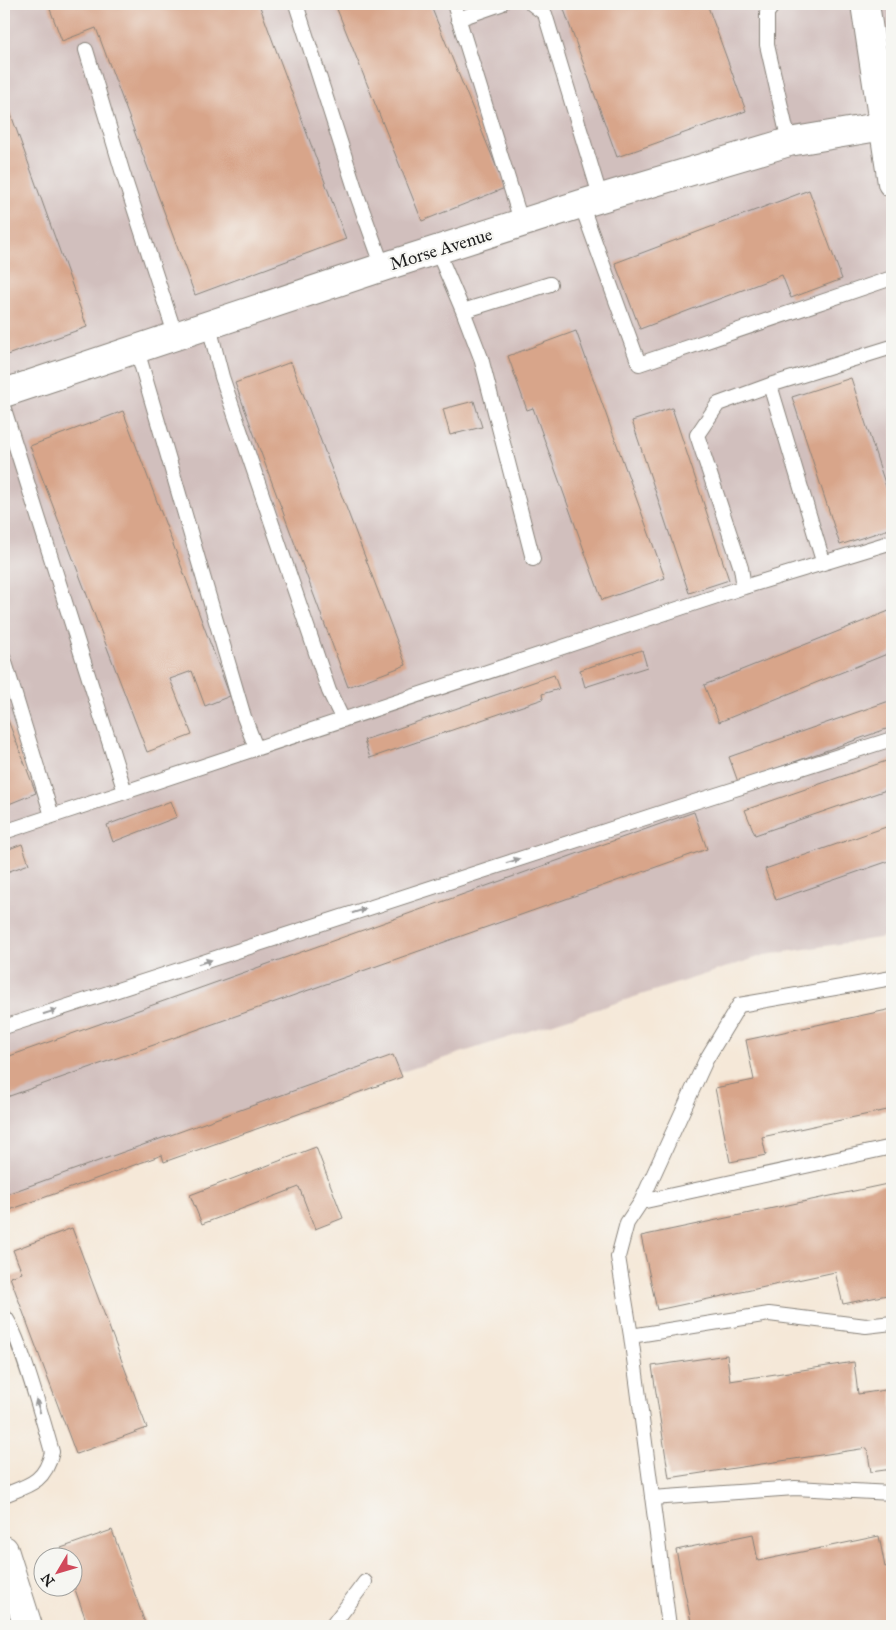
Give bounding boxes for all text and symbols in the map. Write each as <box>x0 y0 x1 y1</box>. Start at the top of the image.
street label: Morse Avenue <box>387 223 495 275</box>
one-way arrow <box>506 856 521 864</box>
one-way arrow <box>352 907 367 915</box>
one-way arrow <box>197 957 212 965</box>
one-way arrow <box>43 1008 58 1016</box>
one-way arrow <box>33 1398 41 1413</box>
north arrow <box>32 1548 82 1598</box>
text: N <box>38 1570 59 1590</box>

